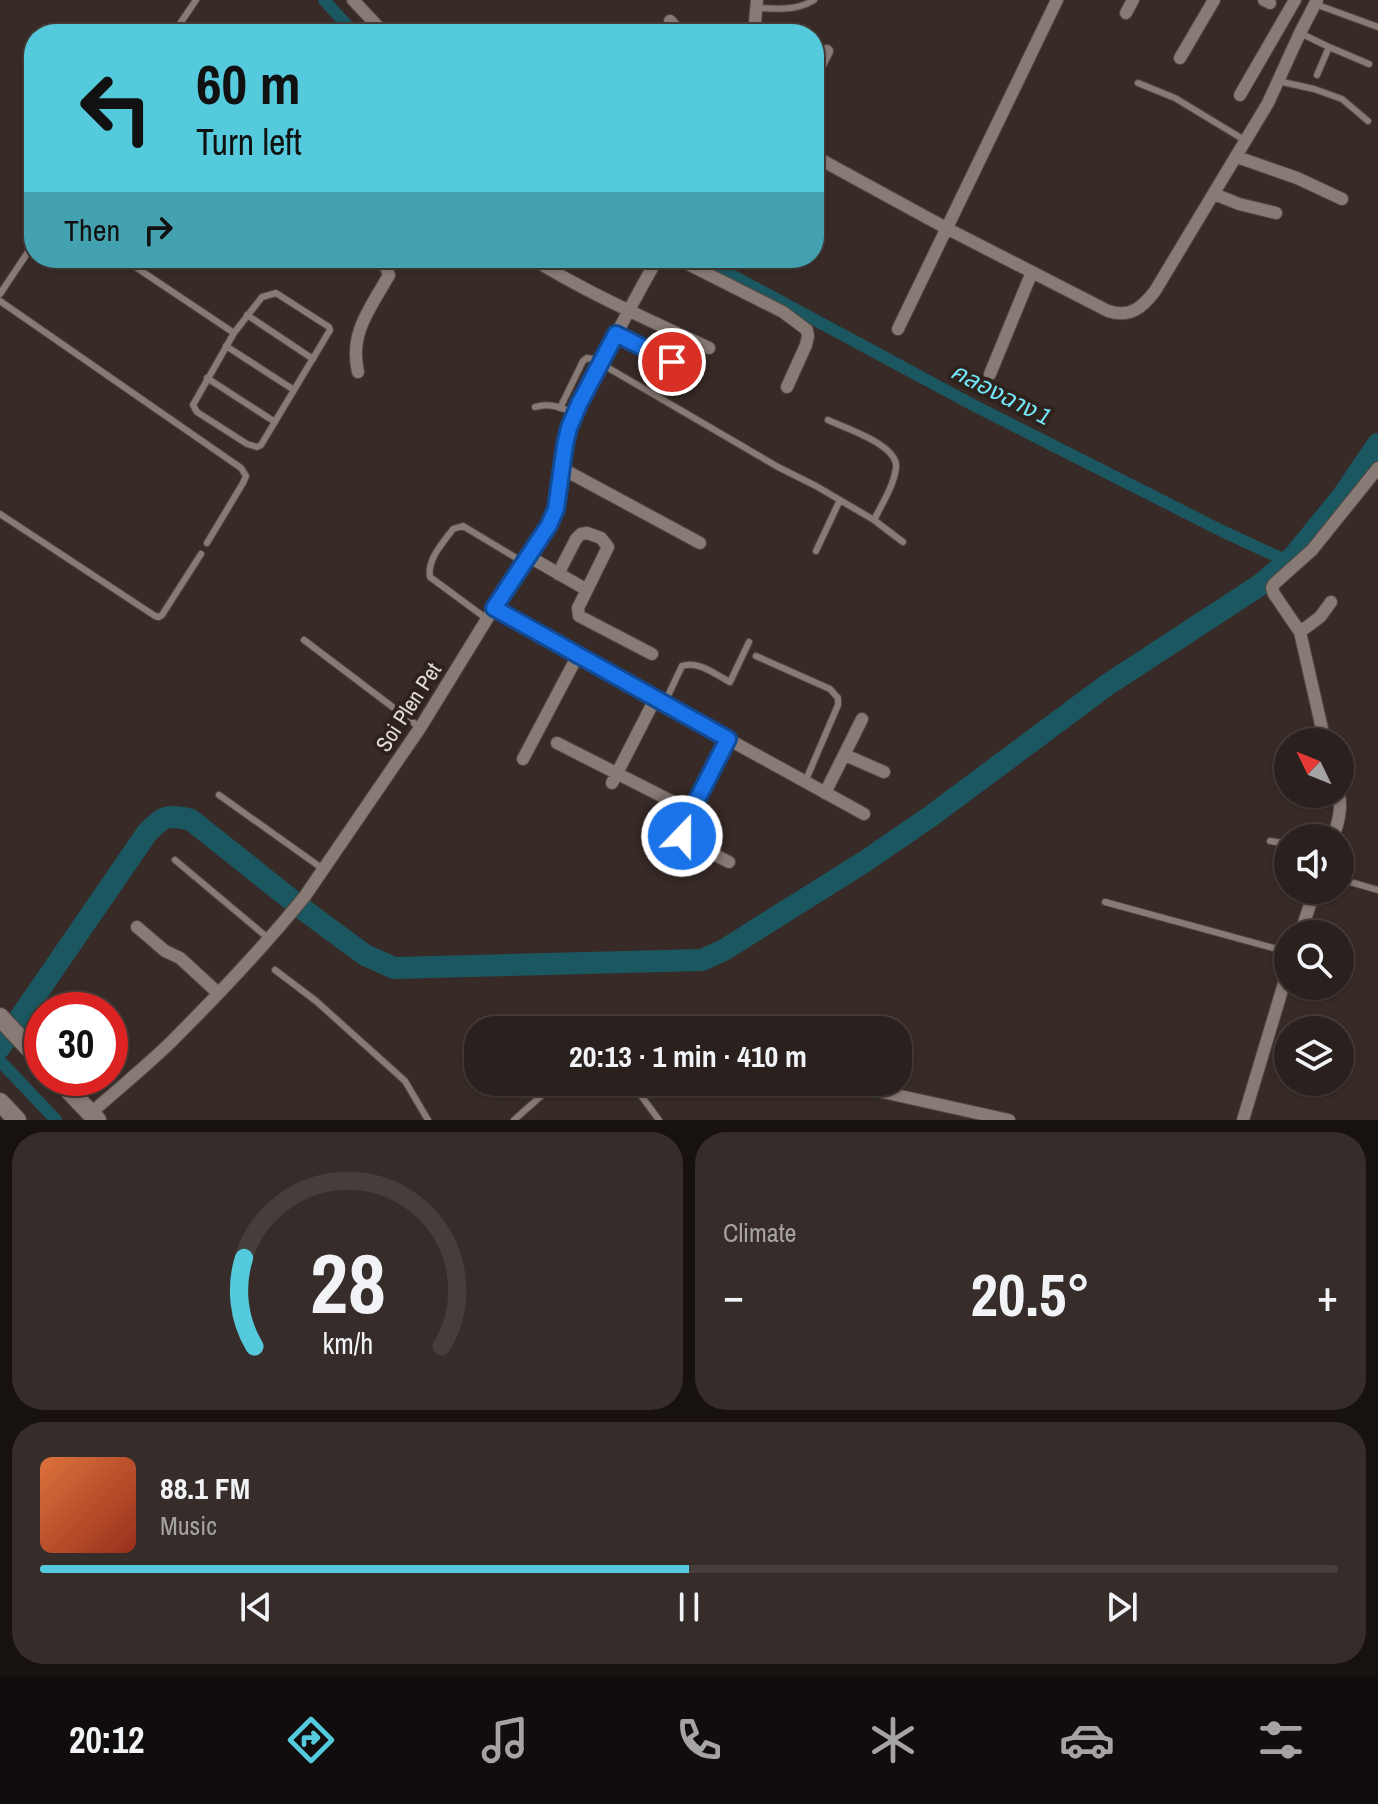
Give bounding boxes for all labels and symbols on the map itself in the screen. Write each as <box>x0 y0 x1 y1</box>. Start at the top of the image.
pin <box>638 328 706 396</box>
water label: คลองฉาง 1 <box>946 354 1057 432</box>
street label: Soi Plen Pet <box>368 657 448 757</box>
north arrow <box>1274 728 1354 808</box>
position arrow <box>640 794 724 878</box>
speed limit sign: 30 <box>24 992 128 1096</box>

